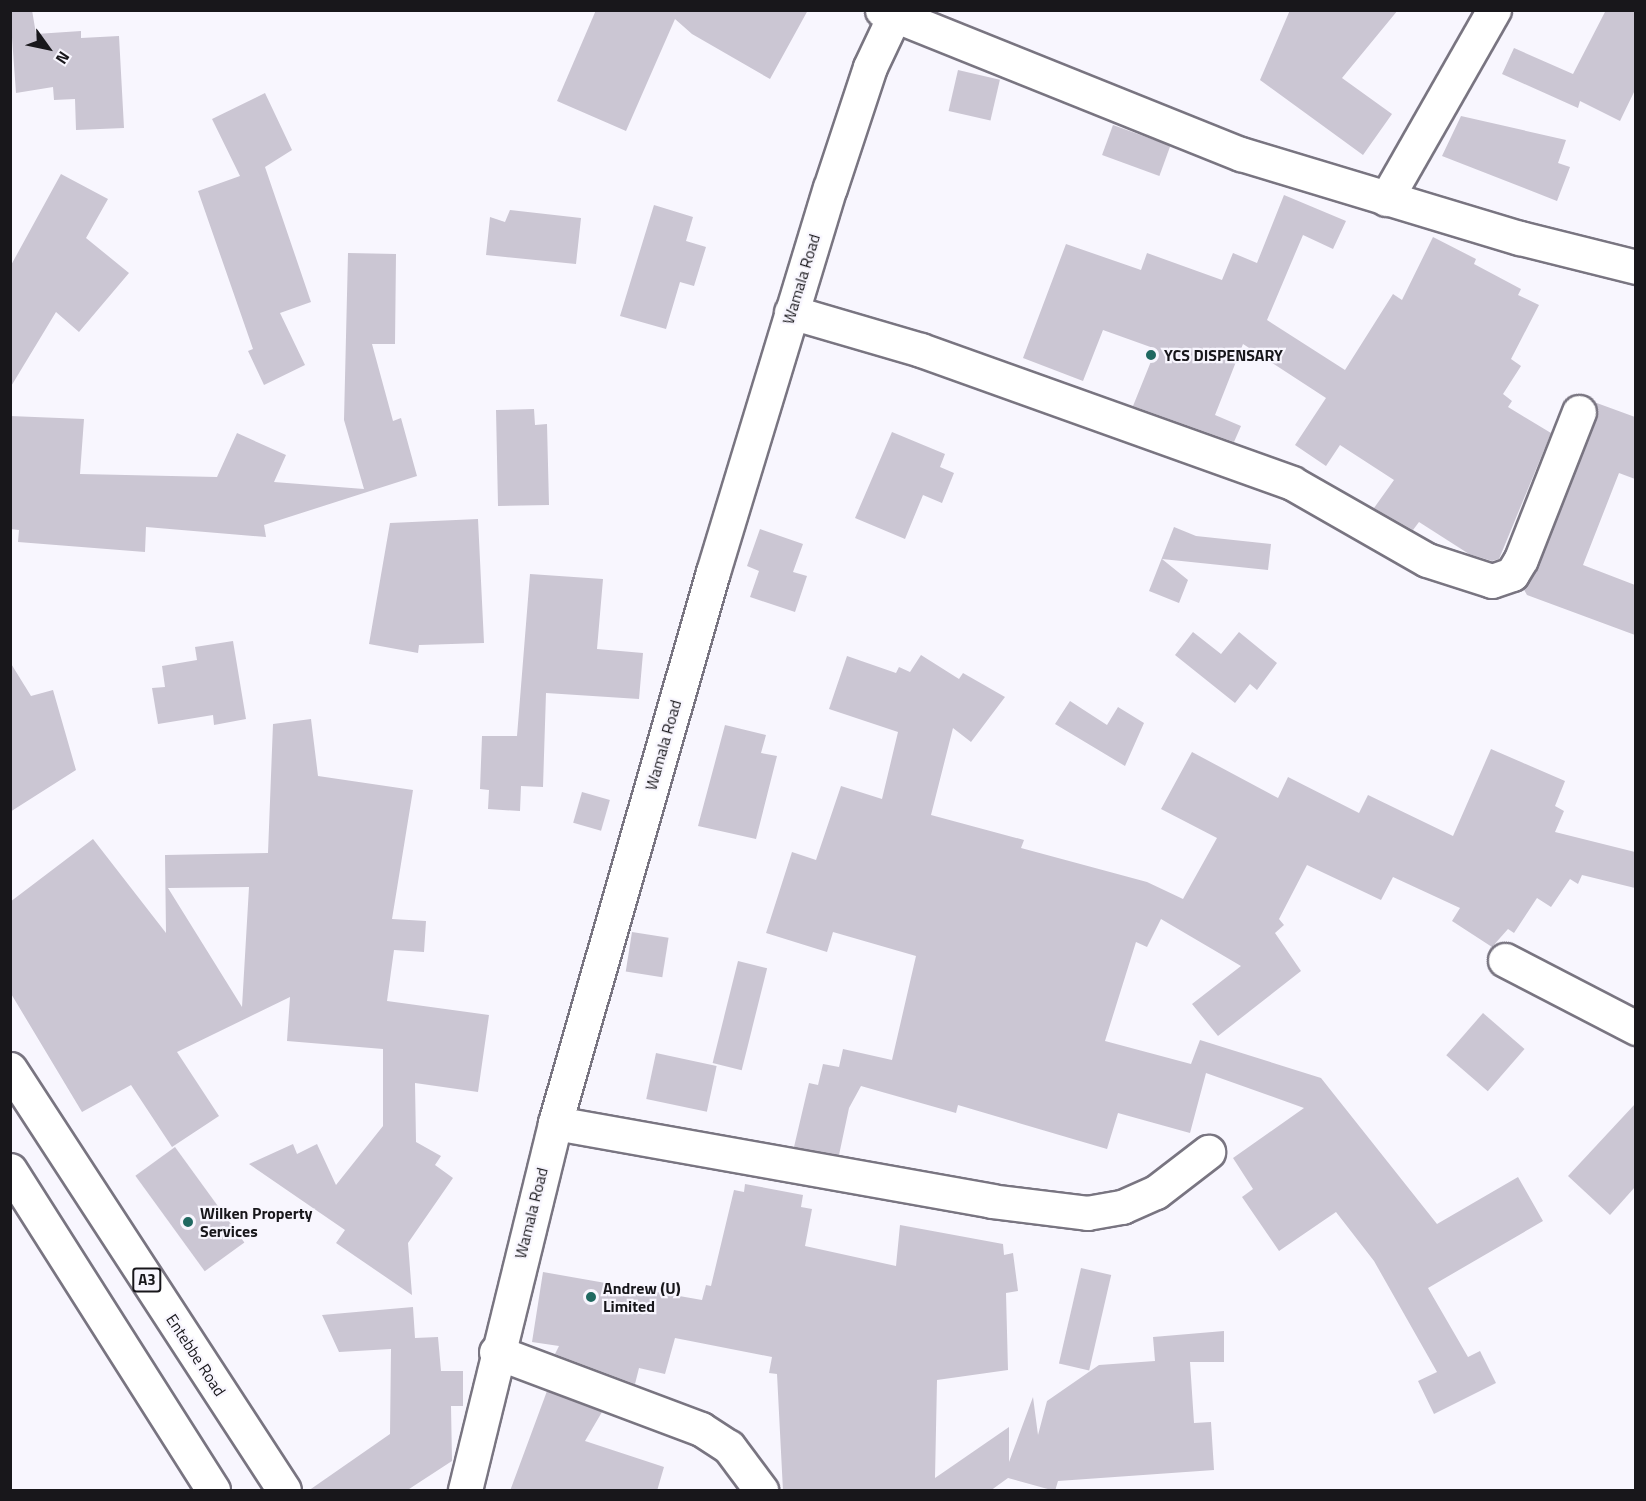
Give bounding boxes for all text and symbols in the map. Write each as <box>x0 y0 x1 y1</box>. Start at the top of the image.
north arrow <box>18 18 78 78</box>
text: N <box>50 47 76 69</box>
street label: Wamala Road <box>778 232 824 326</box>
place label: YCS DISPENSARY <box>1164 345 1283 365</box>
marker: YCS DISPENSARY <box>1142 346 1160 364</box>
street label: Wamala Road <box>641 698 685 792</box>
street label: Wamala Road <box>510 1165 552 1261</box>
place label: Wilken Property Services <box>200 1203 312 1241</box>
marker: Wilken Property Services <box>181 1215 195 1229</box>
road number: A3 <box>132 1268 162 1292</box>
place label: Andrew (U) Limited <box>603 1278 681 1316</box>
marker: Andrew (U) Limited <box>584 1290 598 1304</box>
street label: Entebbe Road <box>162 1310 230 1400</box>

